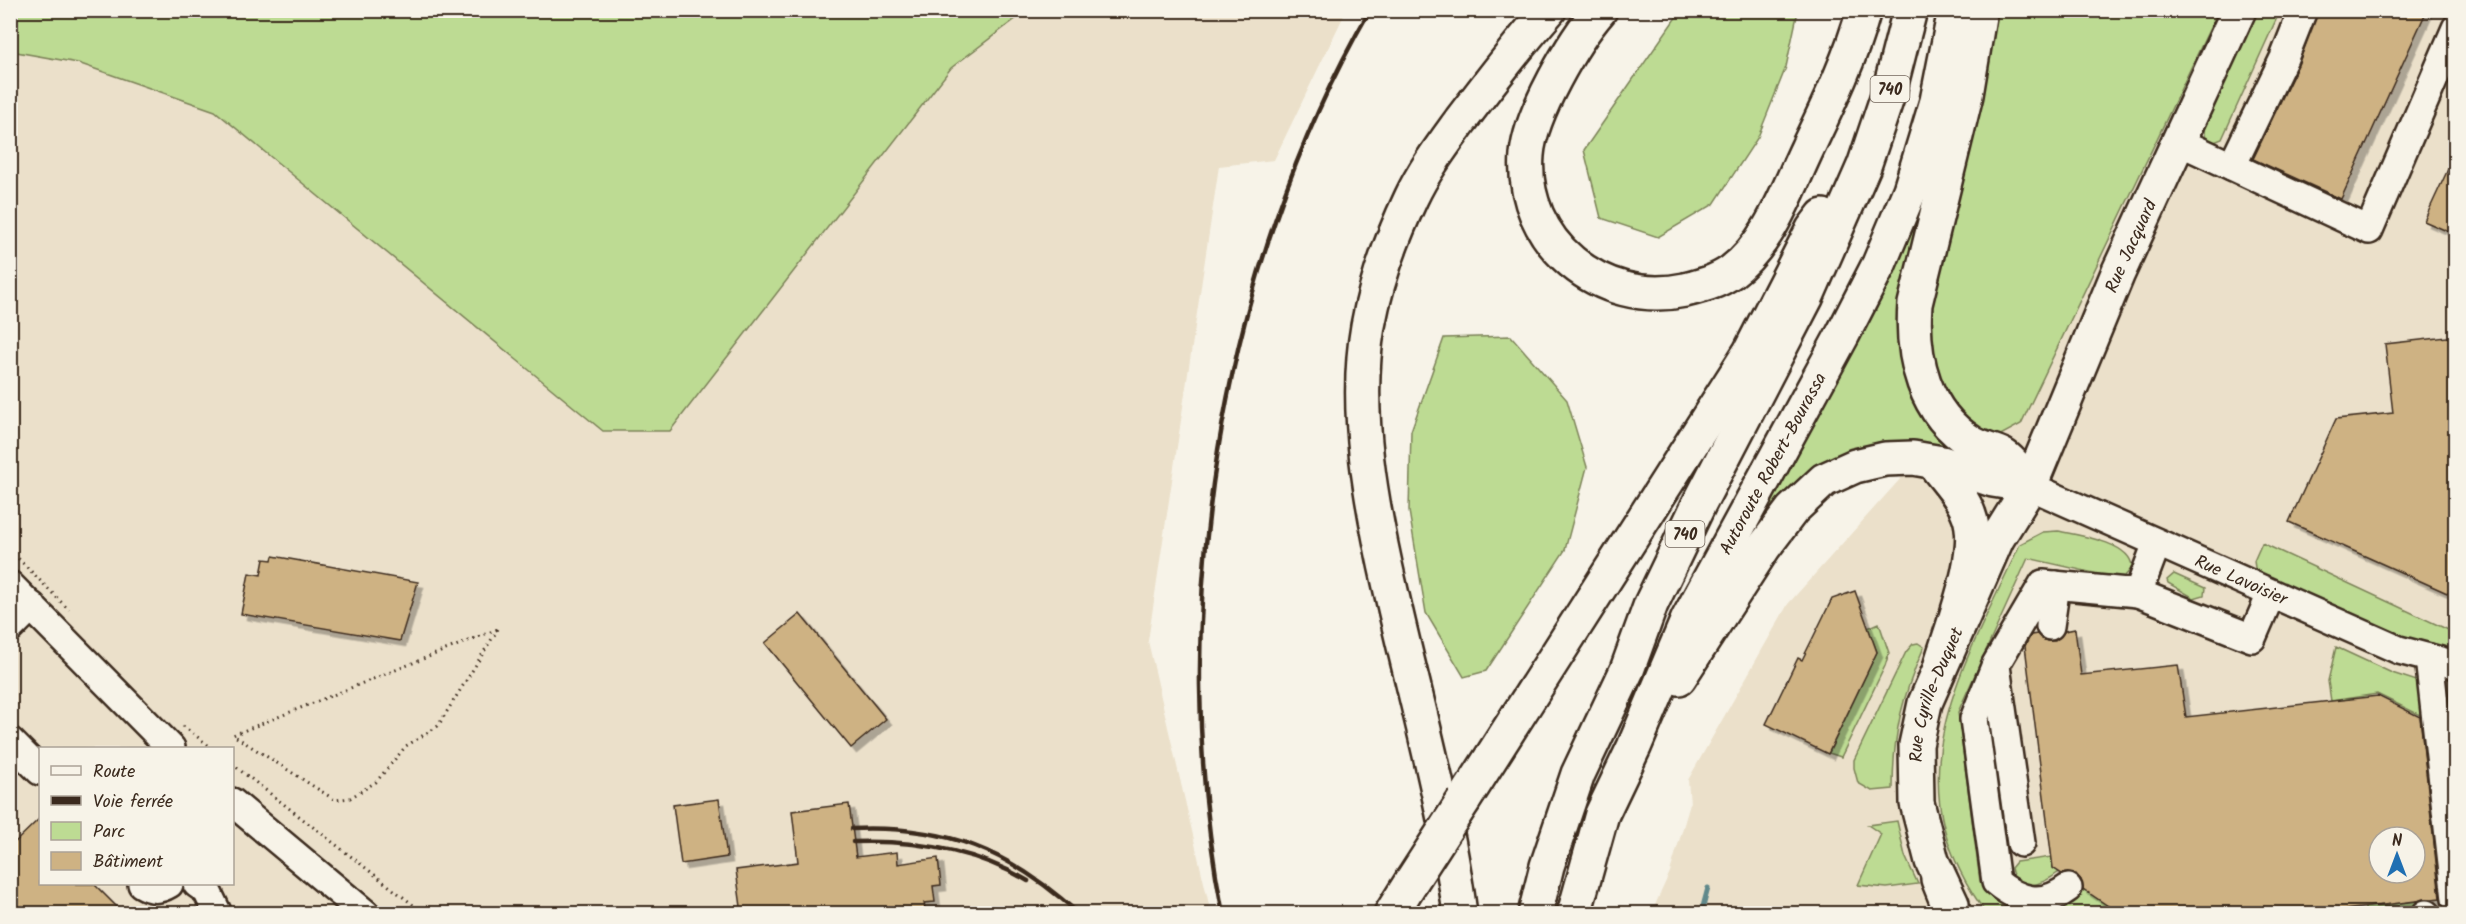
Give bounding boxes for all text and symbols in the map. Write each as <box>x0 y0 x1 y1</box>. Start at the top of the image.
road number: 740 <box>1870 76 1910 102</box>
street label: Rue Jacquard <box>2098 194 2166 298</box>
street label: Autoroute Robert-Bourassa <box>1712 368 1835 561</box>
road number: 740 <box>1666 521 1704 547</box>
street label: Rue Lavoisier <box>2189 548 2293 615</box>
street label: Rue Cyrille-Duquet <box>1903 622 1973 762</box>
legend <box>39 747 234 885</box>
text: Route <box>93 758 135 787</box>
text: Voie ferrée <box>93 788 173 817</box>
text: Parc <box>93 818 125 847</box>
north arrow <box>2367 825 2427 885</box>
text: N <box>2392 829 2402 854</box>
text: Bâtiment <box>93 848 164 877</box>

